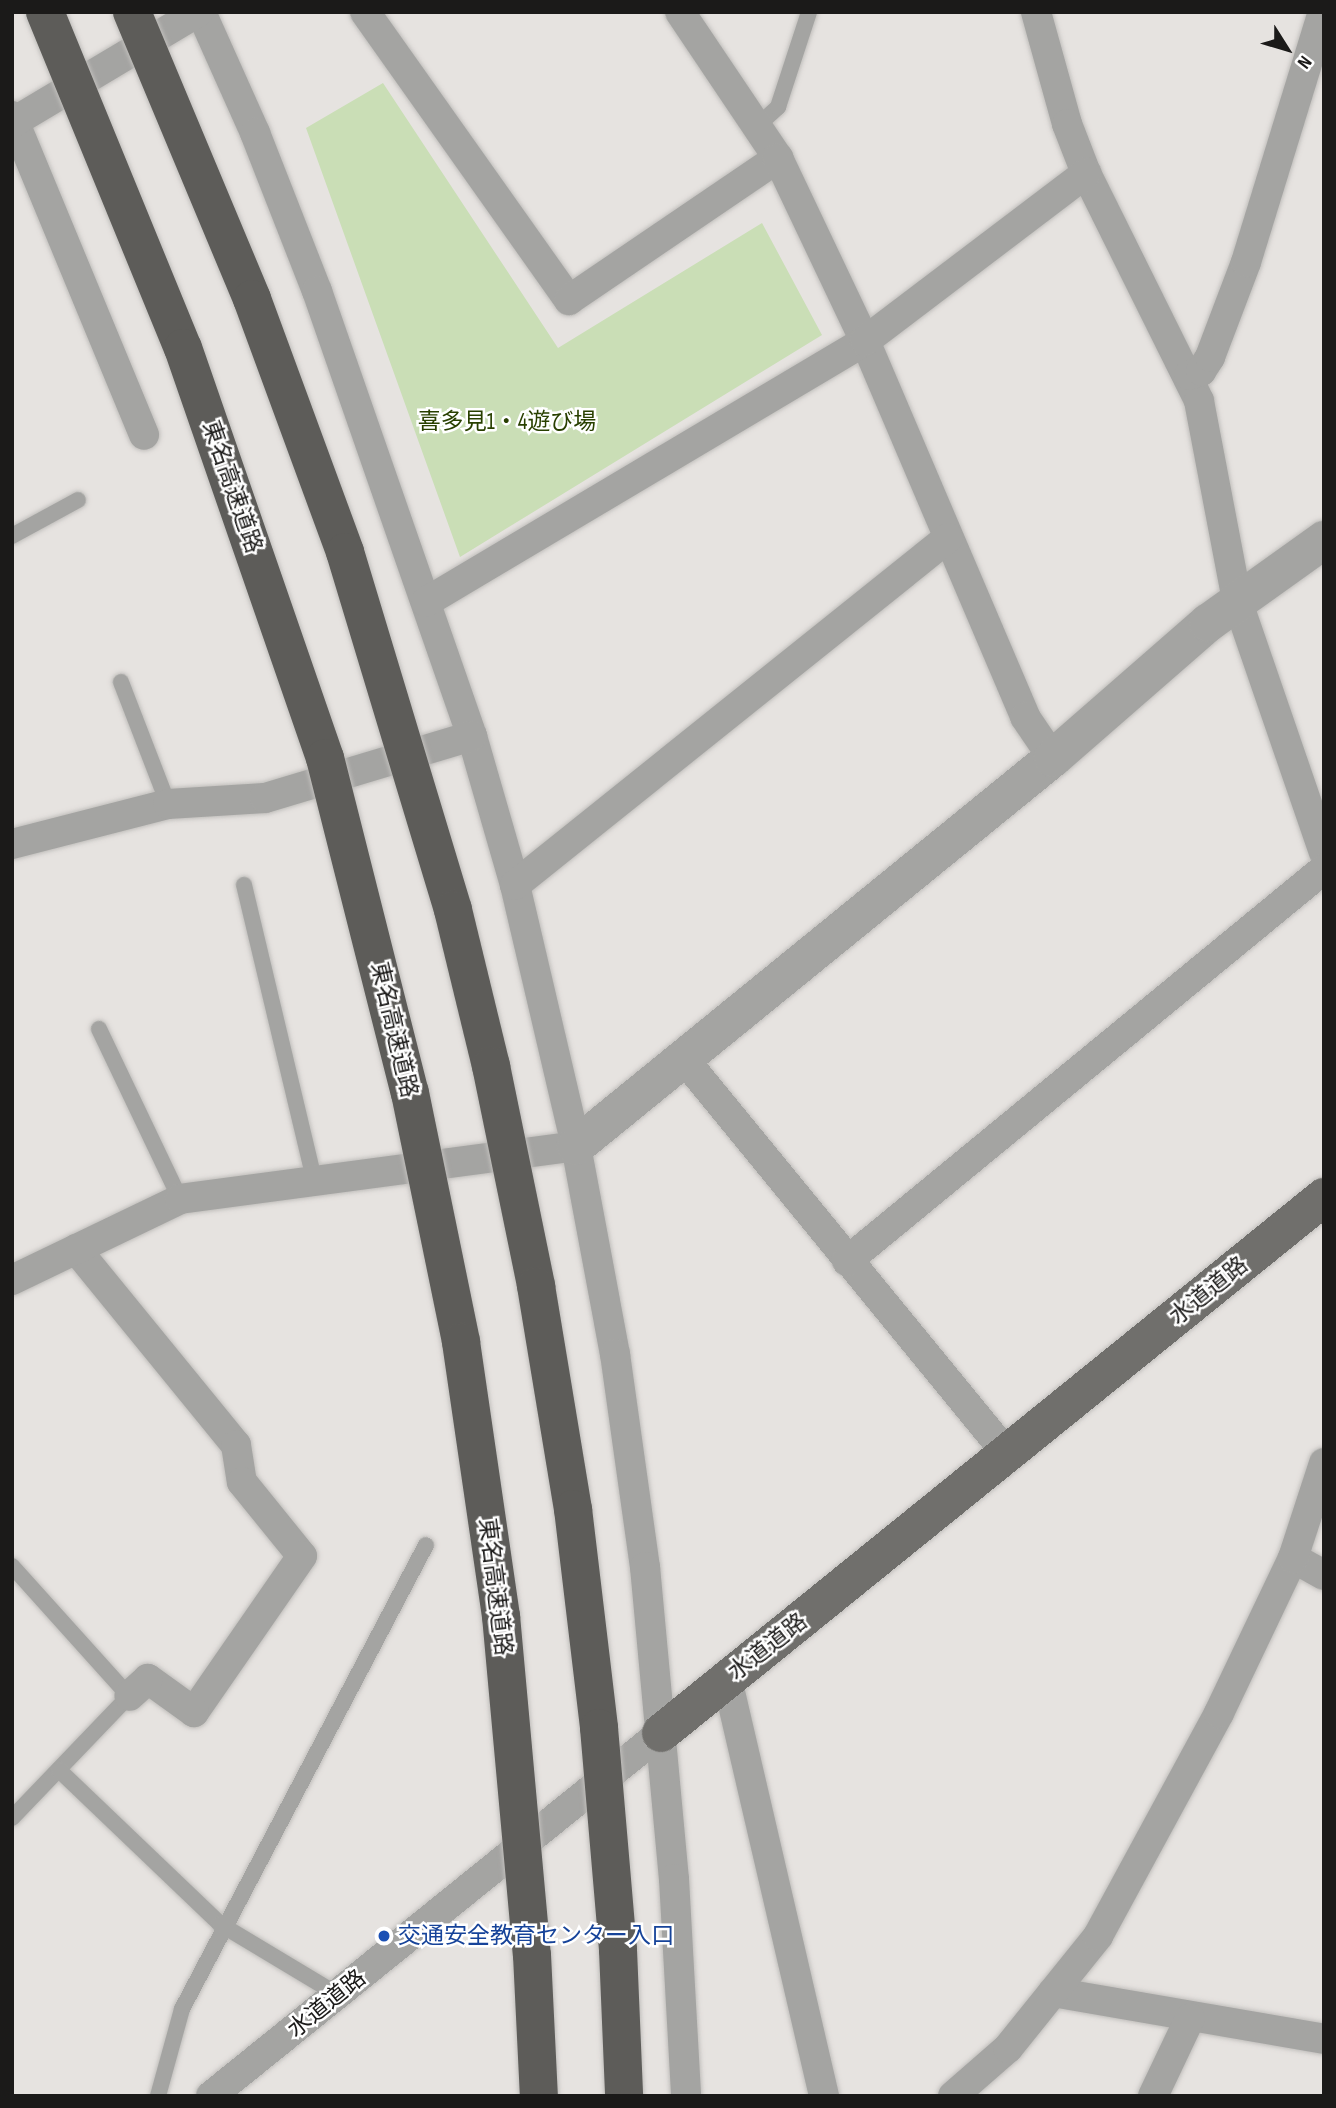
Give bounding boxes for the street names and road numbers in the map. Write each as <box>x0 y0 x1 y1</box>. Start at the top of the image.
street label: 東名高速道路 <box>196 417 268 557</box>
street label: 東名高速道路 <box>365 960 423 1100</box>
street label: 水道道路 <box>1165 1251 1253 1331</box>
street label: 東名高速道路 <box>473 1517 517 1657</box>
street label: 水道道路 <box>723 1608 813 1686</box>
street label: 水道道路 <box>283 1964 371 2044</box>

